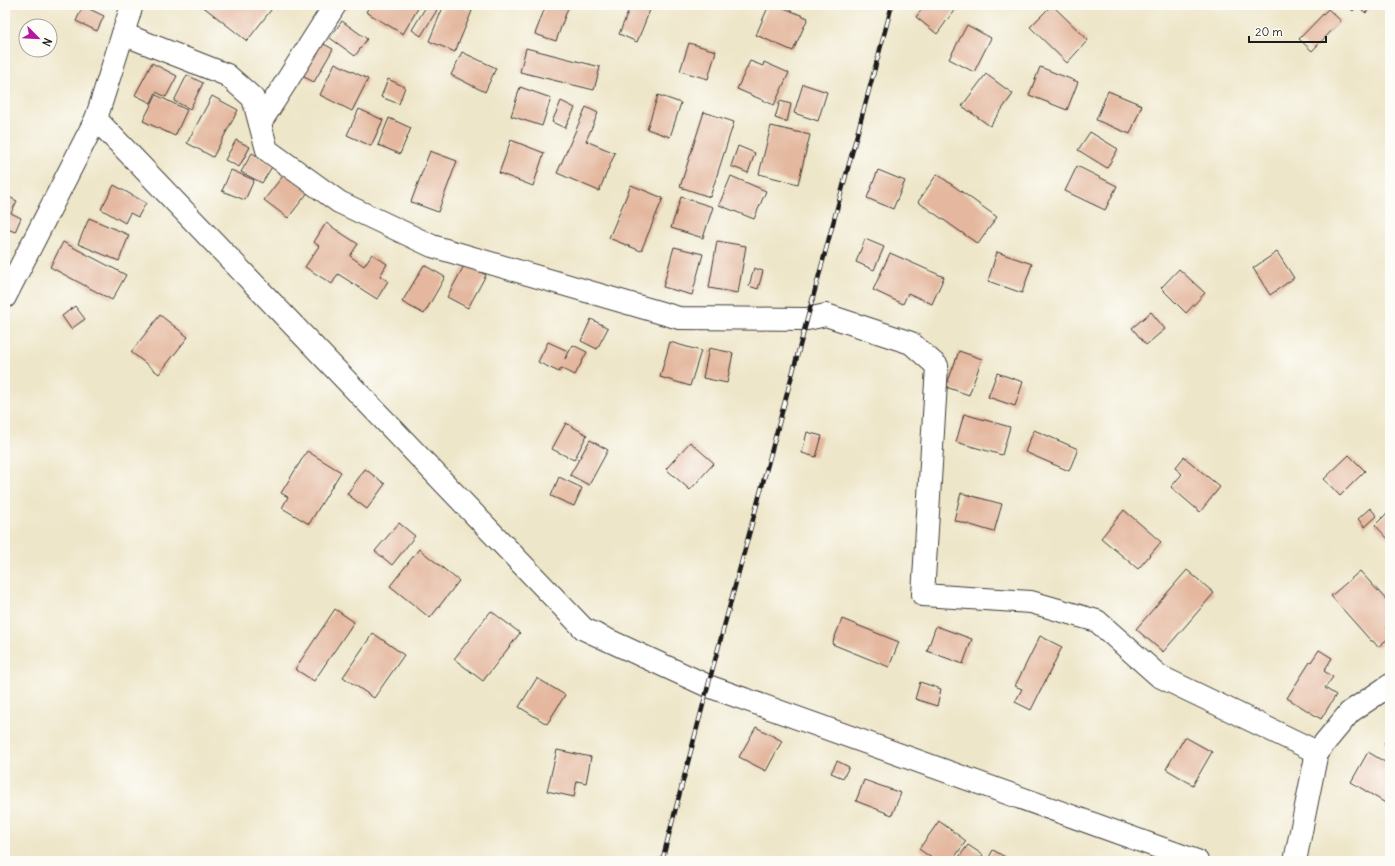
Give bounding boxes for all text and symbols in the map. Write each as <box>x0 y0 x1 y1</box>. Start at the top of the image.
north arrow <box>18 18 58 58</box>
scale bar <box>1249 18 1326 44</box>
text: 20 m <box>1255 24 1283 39</box>
text: N <box>39 36 55 48</box>

